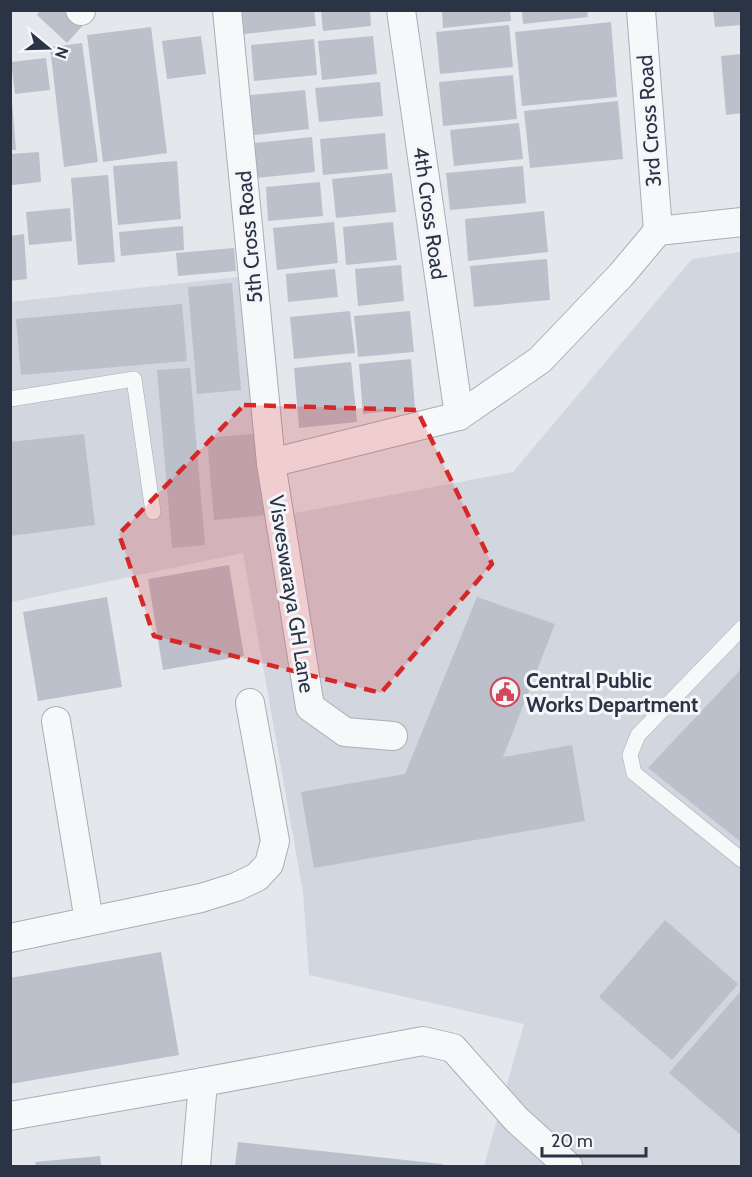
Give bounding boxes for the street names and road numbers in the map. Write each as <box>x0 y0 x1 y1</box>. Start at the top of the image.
street label: 3rd Cross Road <box>632 54 666 188</box>
street label: 4th Cross Road <box>408 145 452 281</box>
street label: 5th Cross Road <box>231 170 267 304</box>
street label: Visveswaraya GH Lane <box>264 493 320 695</box>

